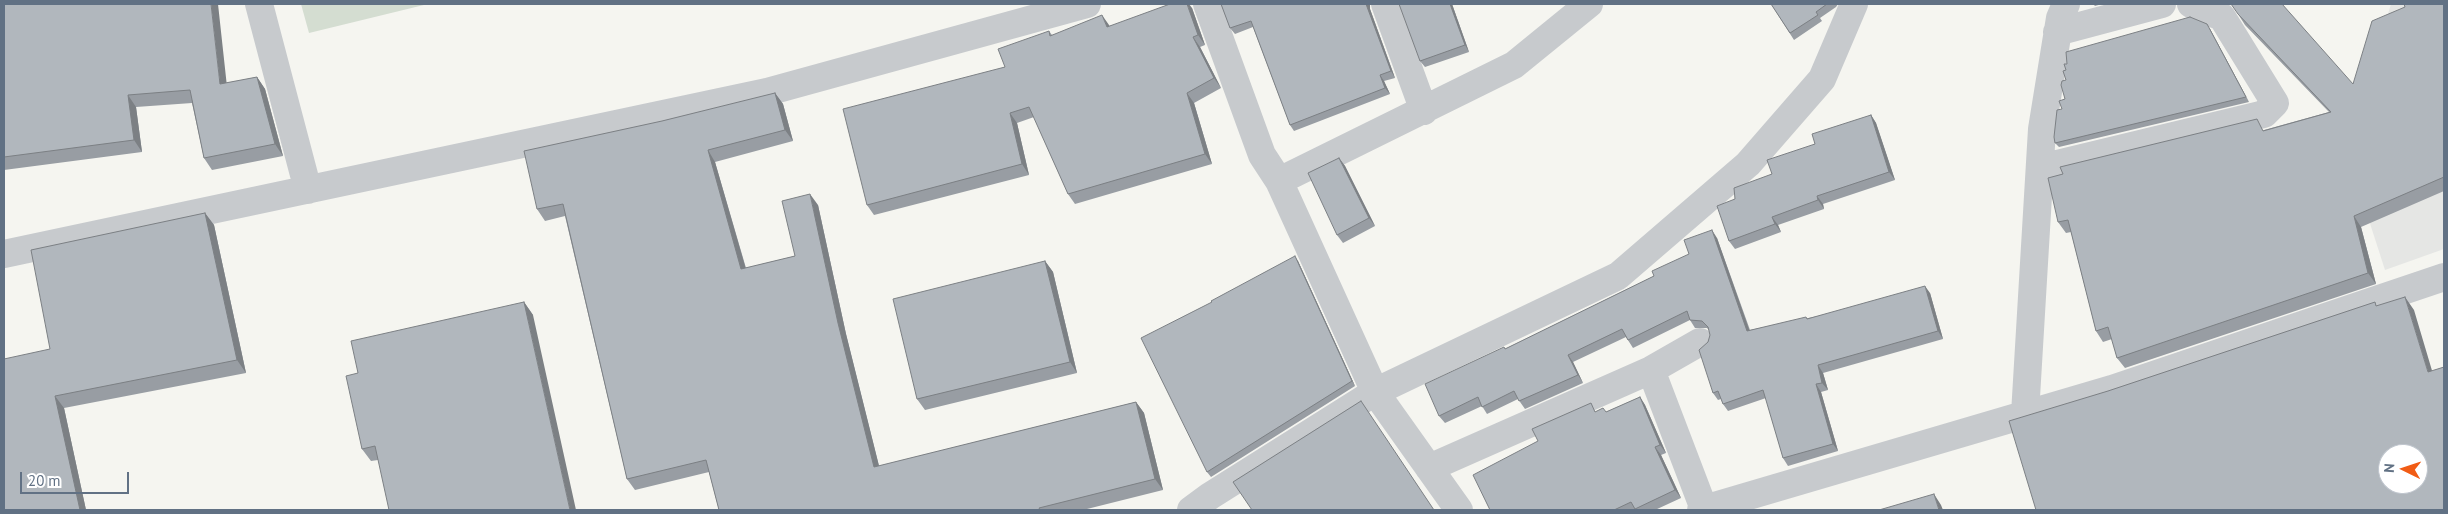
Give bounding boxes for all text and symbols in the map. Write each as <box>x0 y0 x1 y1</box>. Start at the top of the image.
north arrow <box>2378 444 2428 494</box>
scale bar <box>22 462 131 494</box>
text: N <box>2380 463 2398 473</box>
text: 20 m <box>28 471 61 490</box>

